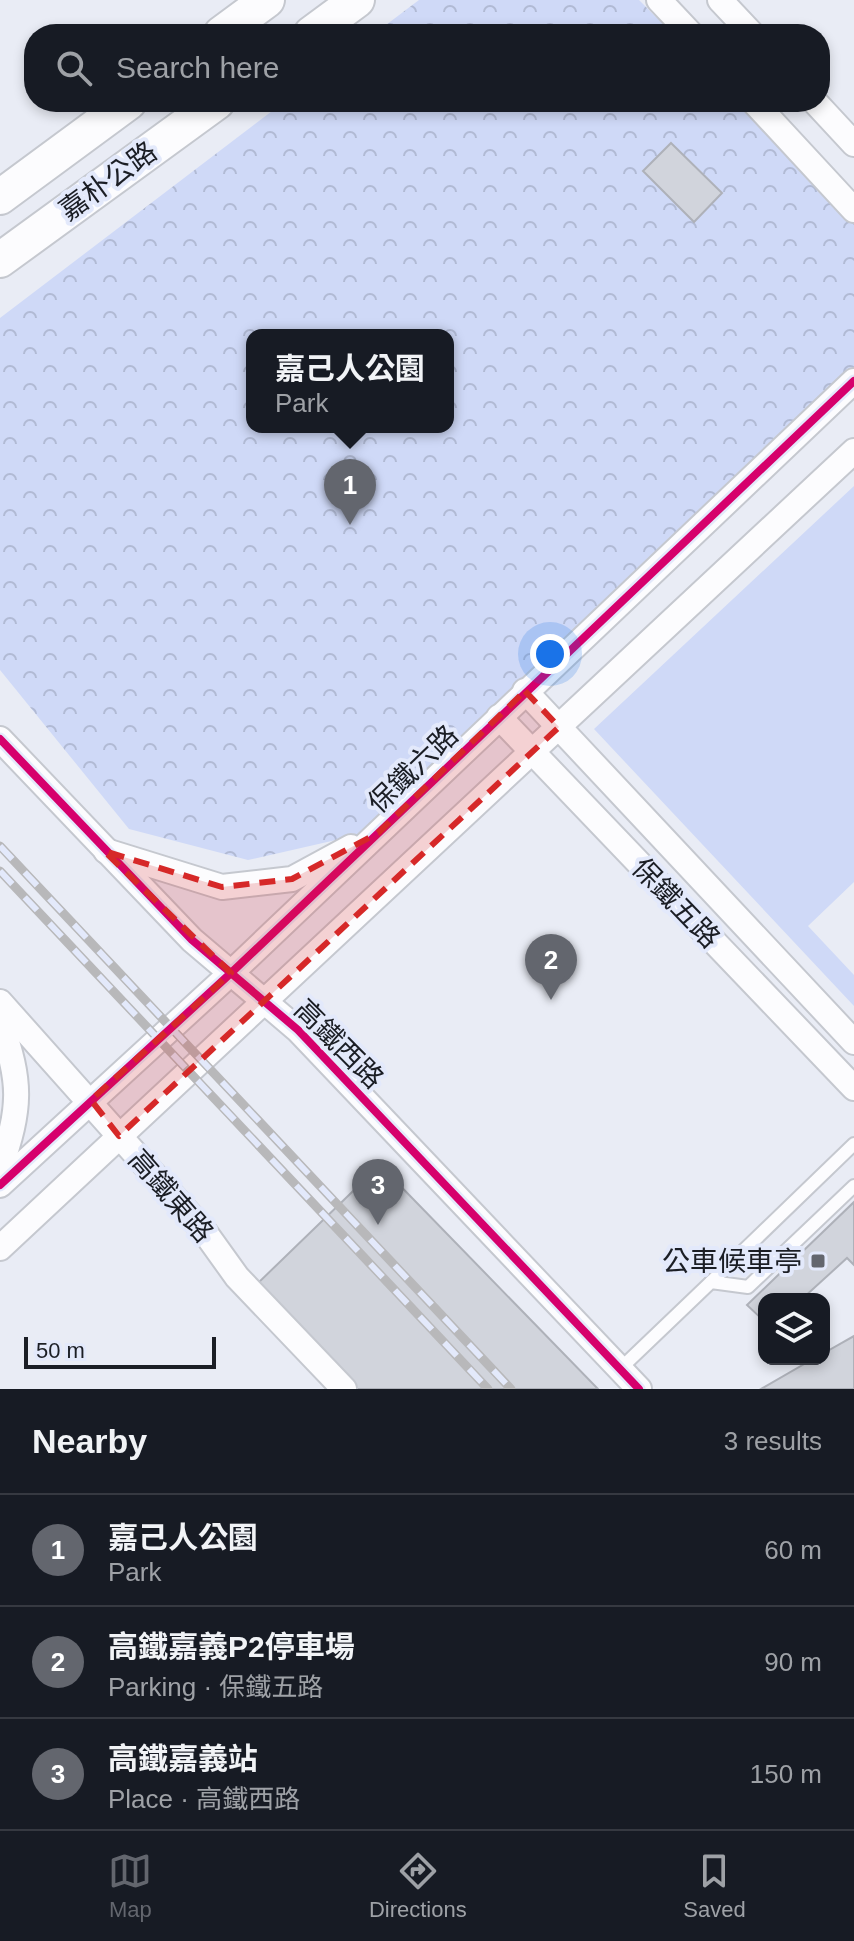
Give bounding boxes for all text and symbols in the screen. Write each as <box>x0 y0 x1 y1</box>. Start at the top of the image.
search box <box>24 24 830 112</box>
icon: search <box>52 46 96 90</box>
text: Search here <box>116 51 279 84</box>
street label: 嘉朴公路 <box>54 136 162 226</box>
popup <box>246 329 454 433</box>
text: 嘉己人公園 <box>275 352 425 385</box>
text: Park <box>275 388 328 418</box>
pin: 1 <box>324 459 376 525</box>
your location <box>530 634 570 674</box>
street label: 保鐵六路 <box>362 719 464 819</box>
street label: 保鐵五路 <box>626 852 726 954</box>
pin: 2 <box>525 934 577 1000</box>
street label: 高鐵西路 <box>288 993 390 1095</box>
street label: 高鐵東路 <box>123 1144 219 1248</box>
pin: 3 <box>352 1159 404 1225</box>
place label: 公車候車亭 <box>662 1246 802 1277</box>
marker: 公車候車亭 <box>809 1252 827 1270</box>
map controls <box>758 1293 830 1365</box>
button: layers <box>758 1293 830 1365</box>
scale bar <box>24 1333 216 1369</box>
text: 50 m <box>36 1338 85 1363</box>
text: Nearby <box>32 1422 147 1460</box>
text: 3 results <box>724 1426 822 1456</box>
text: 嘉己人公園 <box>108 1521 258 1554</box>
text: 1 <box>51 1535 65 1565</box>
text: 60 m <box>764 1535 822 1565</box>
text: Park <box>108 1557 161 1587</box>
text: 高鐵嘉義P2停車場 <box>108 1630 355 1663</box>
text: 2 <box>51 1647 65 1677</box>
text: 90 m <box>764 1647 822 1677</box>
text: Parking · 保鐵五路 <box>108 1672 323 1702</box>
text: 高鐵嘉義站 <box>108 1742 258 1775</box>
text: 3 <box>51 1759 65 1789</box>
text: 150 m <box>750 1759 822 1789</box>
text: Place · 高鐵西路 <box>108 1784 300 1814</box>
tab: Map <box>108 1849 152 1923</box>
tab: Directions <box>369 1849 467 1923</box>
tab: Saved <box>683 1849 746 1923</box>

